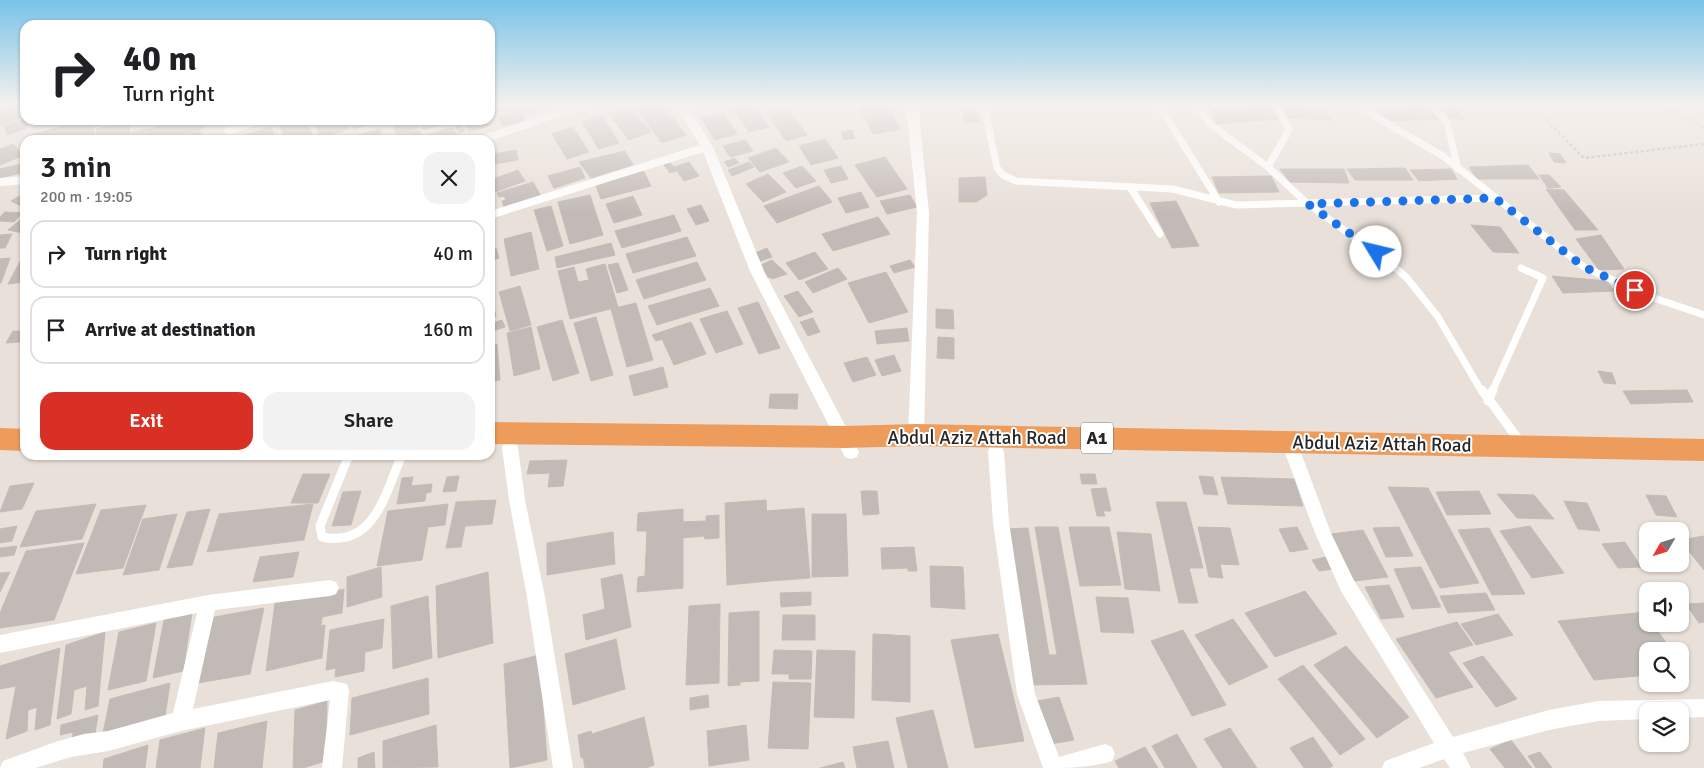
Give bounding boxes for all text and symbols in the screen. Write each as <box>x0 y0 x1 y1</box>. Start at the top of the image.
text: 40 m <box>123 37 197 80</box>
icon: right <box>40 40 105 105</box>
text: Turn right <box>123 80 215 107</box>
text: 3 min <box>40 149 112 186</box>
button: close <box>423 152 475 204</box>
text: 200 m · 19:05 <box>40 187 133 207</box>
position arrow <box>1349 225 1401 277</box>
icon: right <box>42 240 70 268</box>
text: Turn right <box>85 242 167 266</box>
text: 40 m <box>433 242 473 266</box>
pin <box>1614 269 1656 311</box>
icon: arrive <box>1621 276 1649 304</box>
icon: arrive <box>42 316 70 344</box>
text: Arrive at destination <box>85 318 256 342</box>
text: 160 m <box>423 318 473 342</box>
button: Exit <box>40 392 253 450</box>
button: Share <box>263 392 475 450</box>
road number: A1 <box>1081 422 1113 453</box>
street label: Abdul Aziz Attah Road <box>887 426 1067 450</box>
street label: Abdul Aziz Attah Road <box>1292 430 1472 458</box>
north arrow <box>1639 522 1689 572</box>
map controls <box>1639 522 1689 752</box>
button: sound <box>1639 582 1689 632</box>
button: search <box>1639 642 1689 692</box>
button: layers <box>1639 702 1689 752</box>

